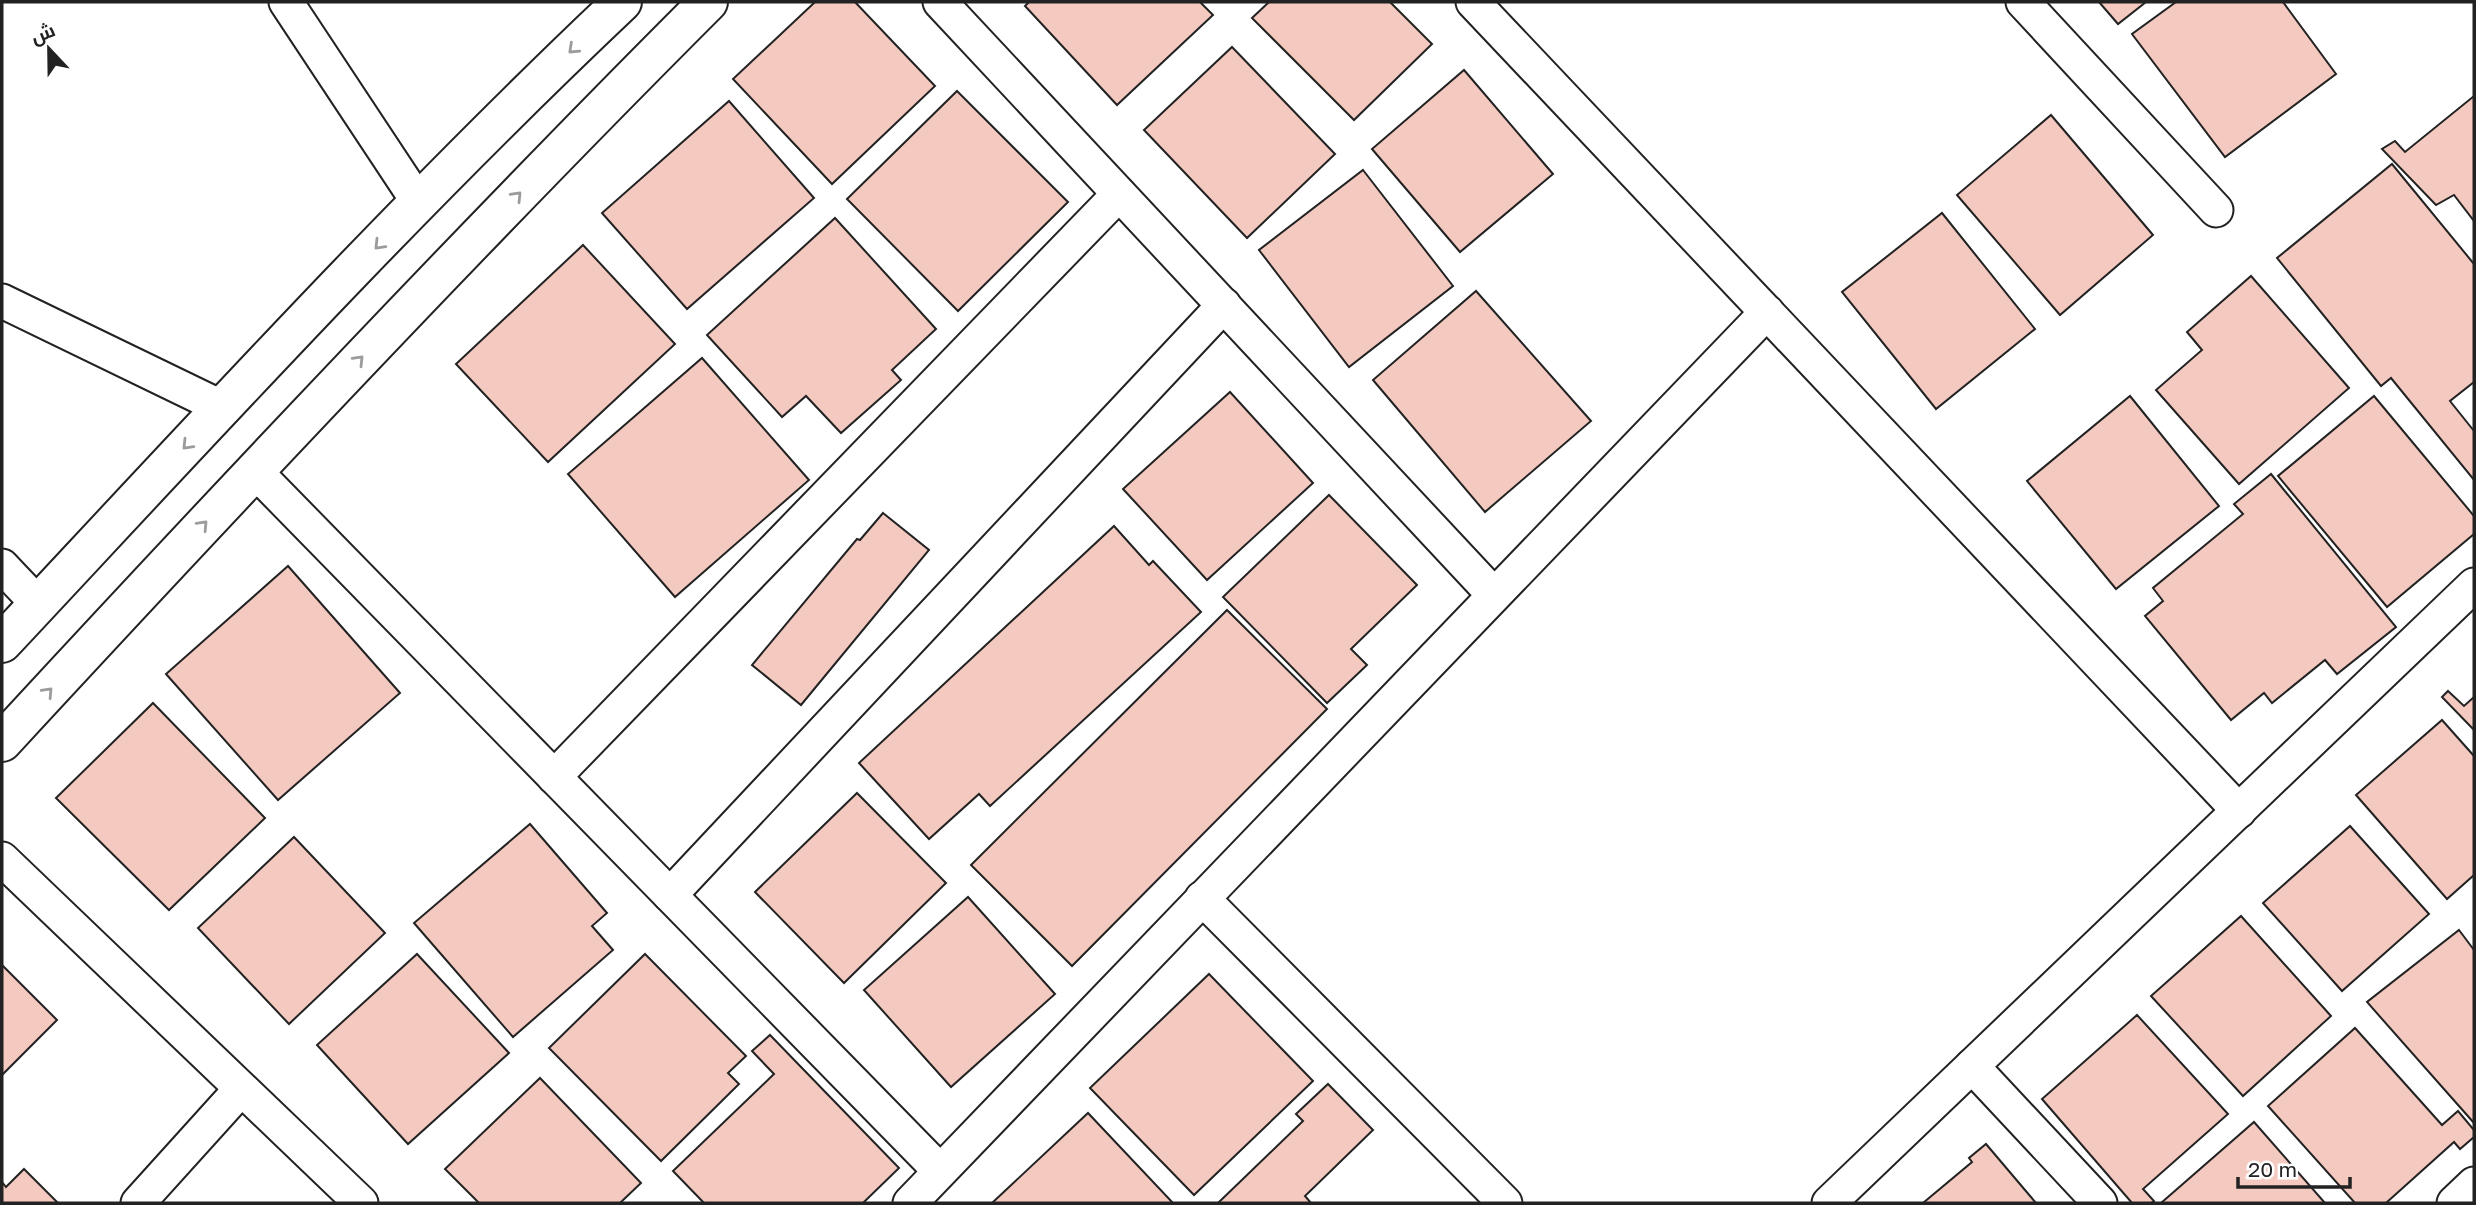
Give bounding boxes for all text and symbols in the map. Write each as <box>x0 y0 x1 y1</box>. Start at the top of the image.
north arrow <box>14 14 84 84</box>
text: ش <box>27 18 58 49</box>
one-way arrow <box>568 40 581 53</box>
one-way arrow <box>508 191 521 204</box>
one-way arrow <box>374 237 387 250</box>
one-way arrow <box>351 355 364 368</box>
one-way arrow <box>182 436 195 449</box>
one-way arrow <box>194 520 207 533</box>
one-way arrow <box>40 687 52 700</box>
scale bar <box>2238 1146 2350 1190</box>
text: 20 m <box>2248 1156 2297 1182</box>

